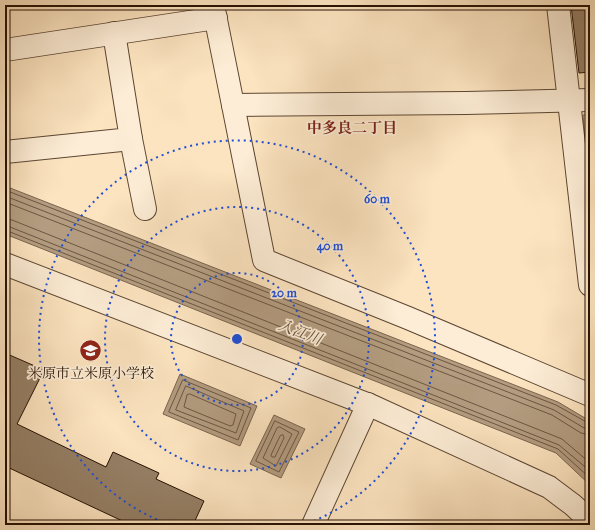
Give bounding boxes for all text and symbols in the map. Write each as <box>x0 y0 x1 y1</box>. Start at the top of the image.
district label: 中多良二丁目 <box>307 119 397 137</box>
text: 60 m <box>364 192 391 206</box>
text: 40 m <box>317 239 344 254</box>
text: 20 m <box>271 286 298 300</box>
water label: 入江川 <box>276 316 326 349</box>
centre of rings <box>230 332 244 346</box>
school or university icon: 米原市立米原小学校 <box>78 338 104 364</box>
place label: 米原市立米原小学校 <box>28 365 154 382</box>

